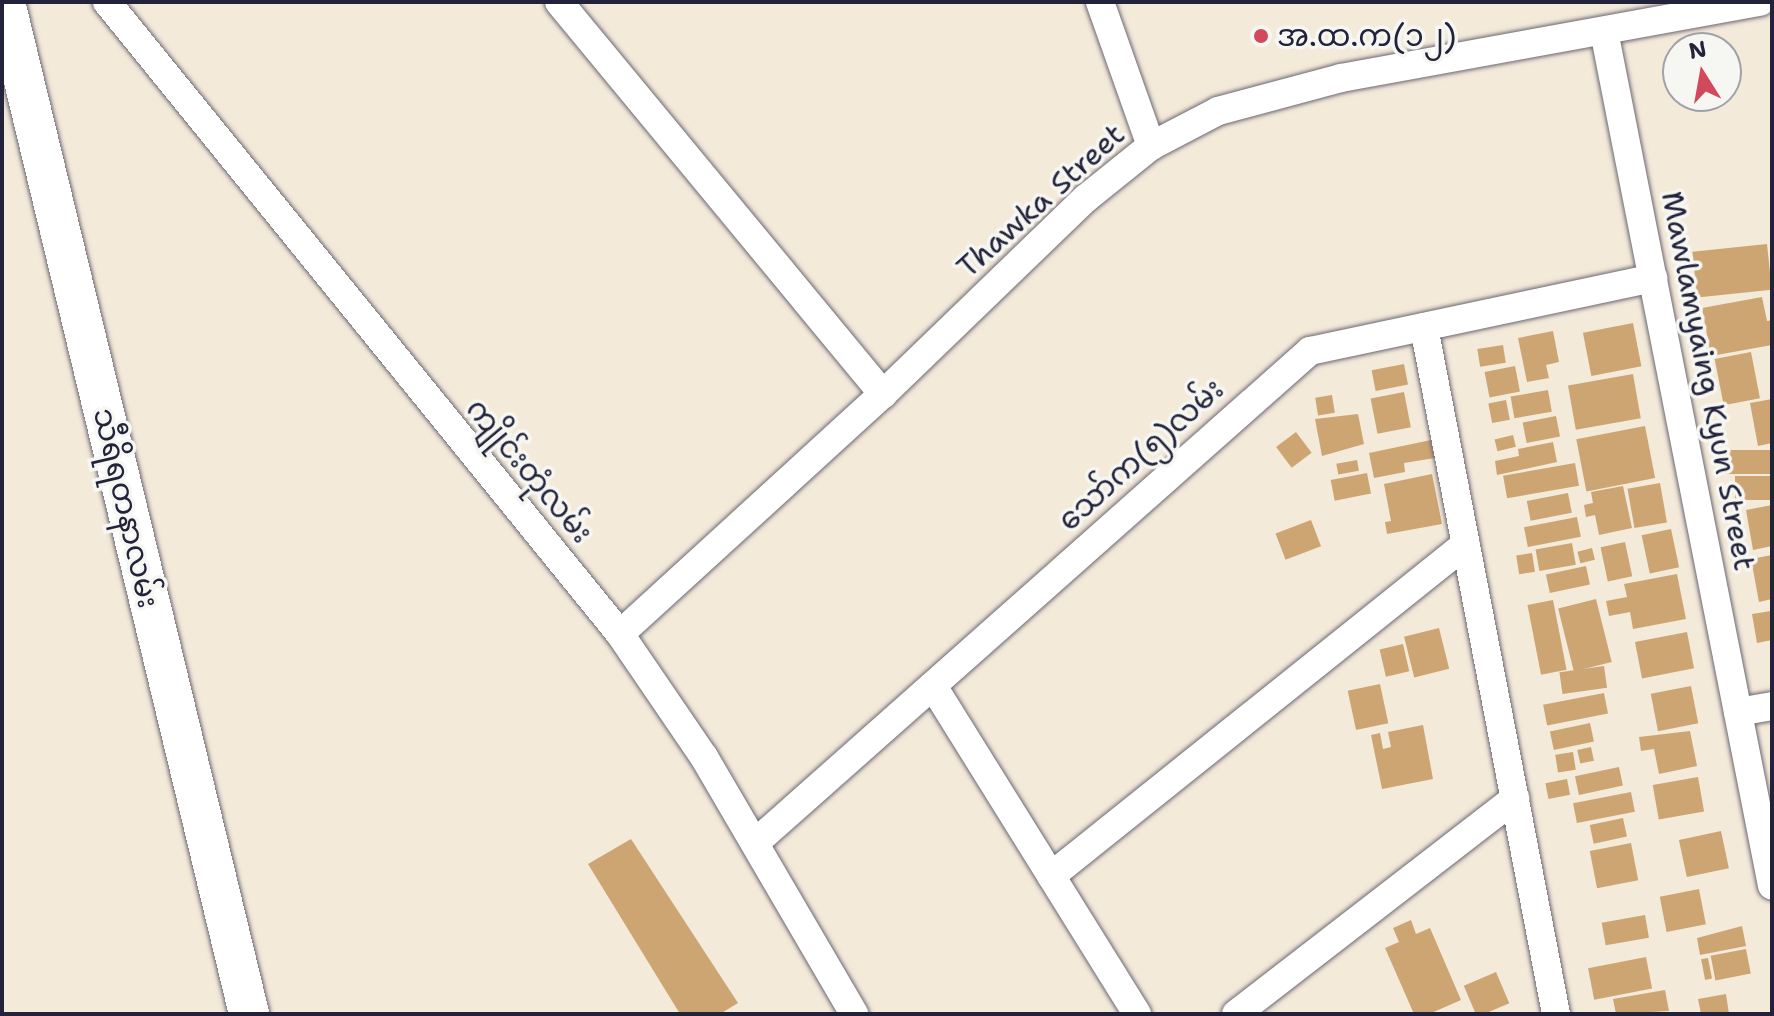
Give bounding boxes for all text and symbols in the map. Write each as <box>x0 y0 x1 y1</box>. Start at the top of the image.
place label: အ.ထ.က(၁၂) <box>1277 18 1456 54</box>
marker: အ.ထ.က(၁၂) <box>1252 27 1270 45</box>
north arrow <box>1662 32 1742 112</box>
text: N <box>1686 34 1709 66</box>
street label: Thawka Street <box>950 116 1132 286</box>
street label: Mawlamyaing Kyun Street <box>1654 188 1762 574</box>
street label: သော်က(၅)လမ်း <box>1051 371 1231 539</box>
street label: ကျိုင်းတုံလမ်း <box>458 392 600 550</box>
street label: သီရိရတနာလမ်း <box>86 405 166 611</box>

